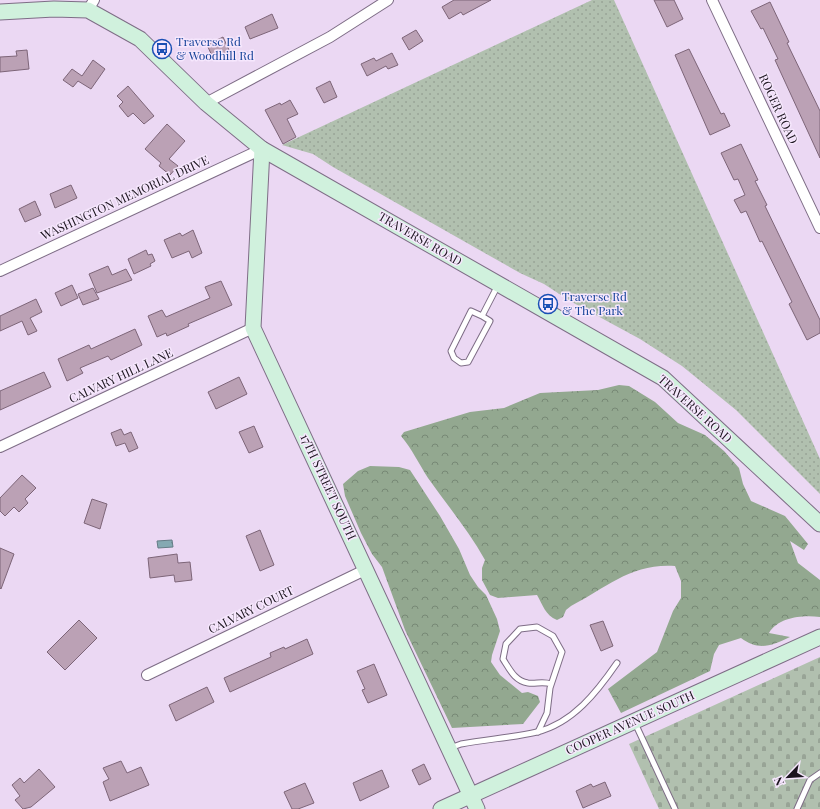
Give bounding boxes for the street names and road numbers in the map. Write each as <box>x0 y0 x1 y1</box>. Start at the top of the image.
street label: ROGER ROAD <box>756 71 802 146</box>
street label: WASHINGTON MEMORIAL DRIVE <box>37 151 211 244</box>
street label: TRAVERSE ROAD <box>376 208 466 269</box>
street label: CALVARY HILL LANE <box>66 344 175 406</box>
street label: TRAVERSE ROAD <box>655 371 736 446</box>
street label: 17TH STREET SOUTH <box>297 431 361 542</box>
street label: CALVARY COURT <box>205 581 296 637</box>
street label: COOPER AVENUE SOUTH <box>563 686 696 758</box>

